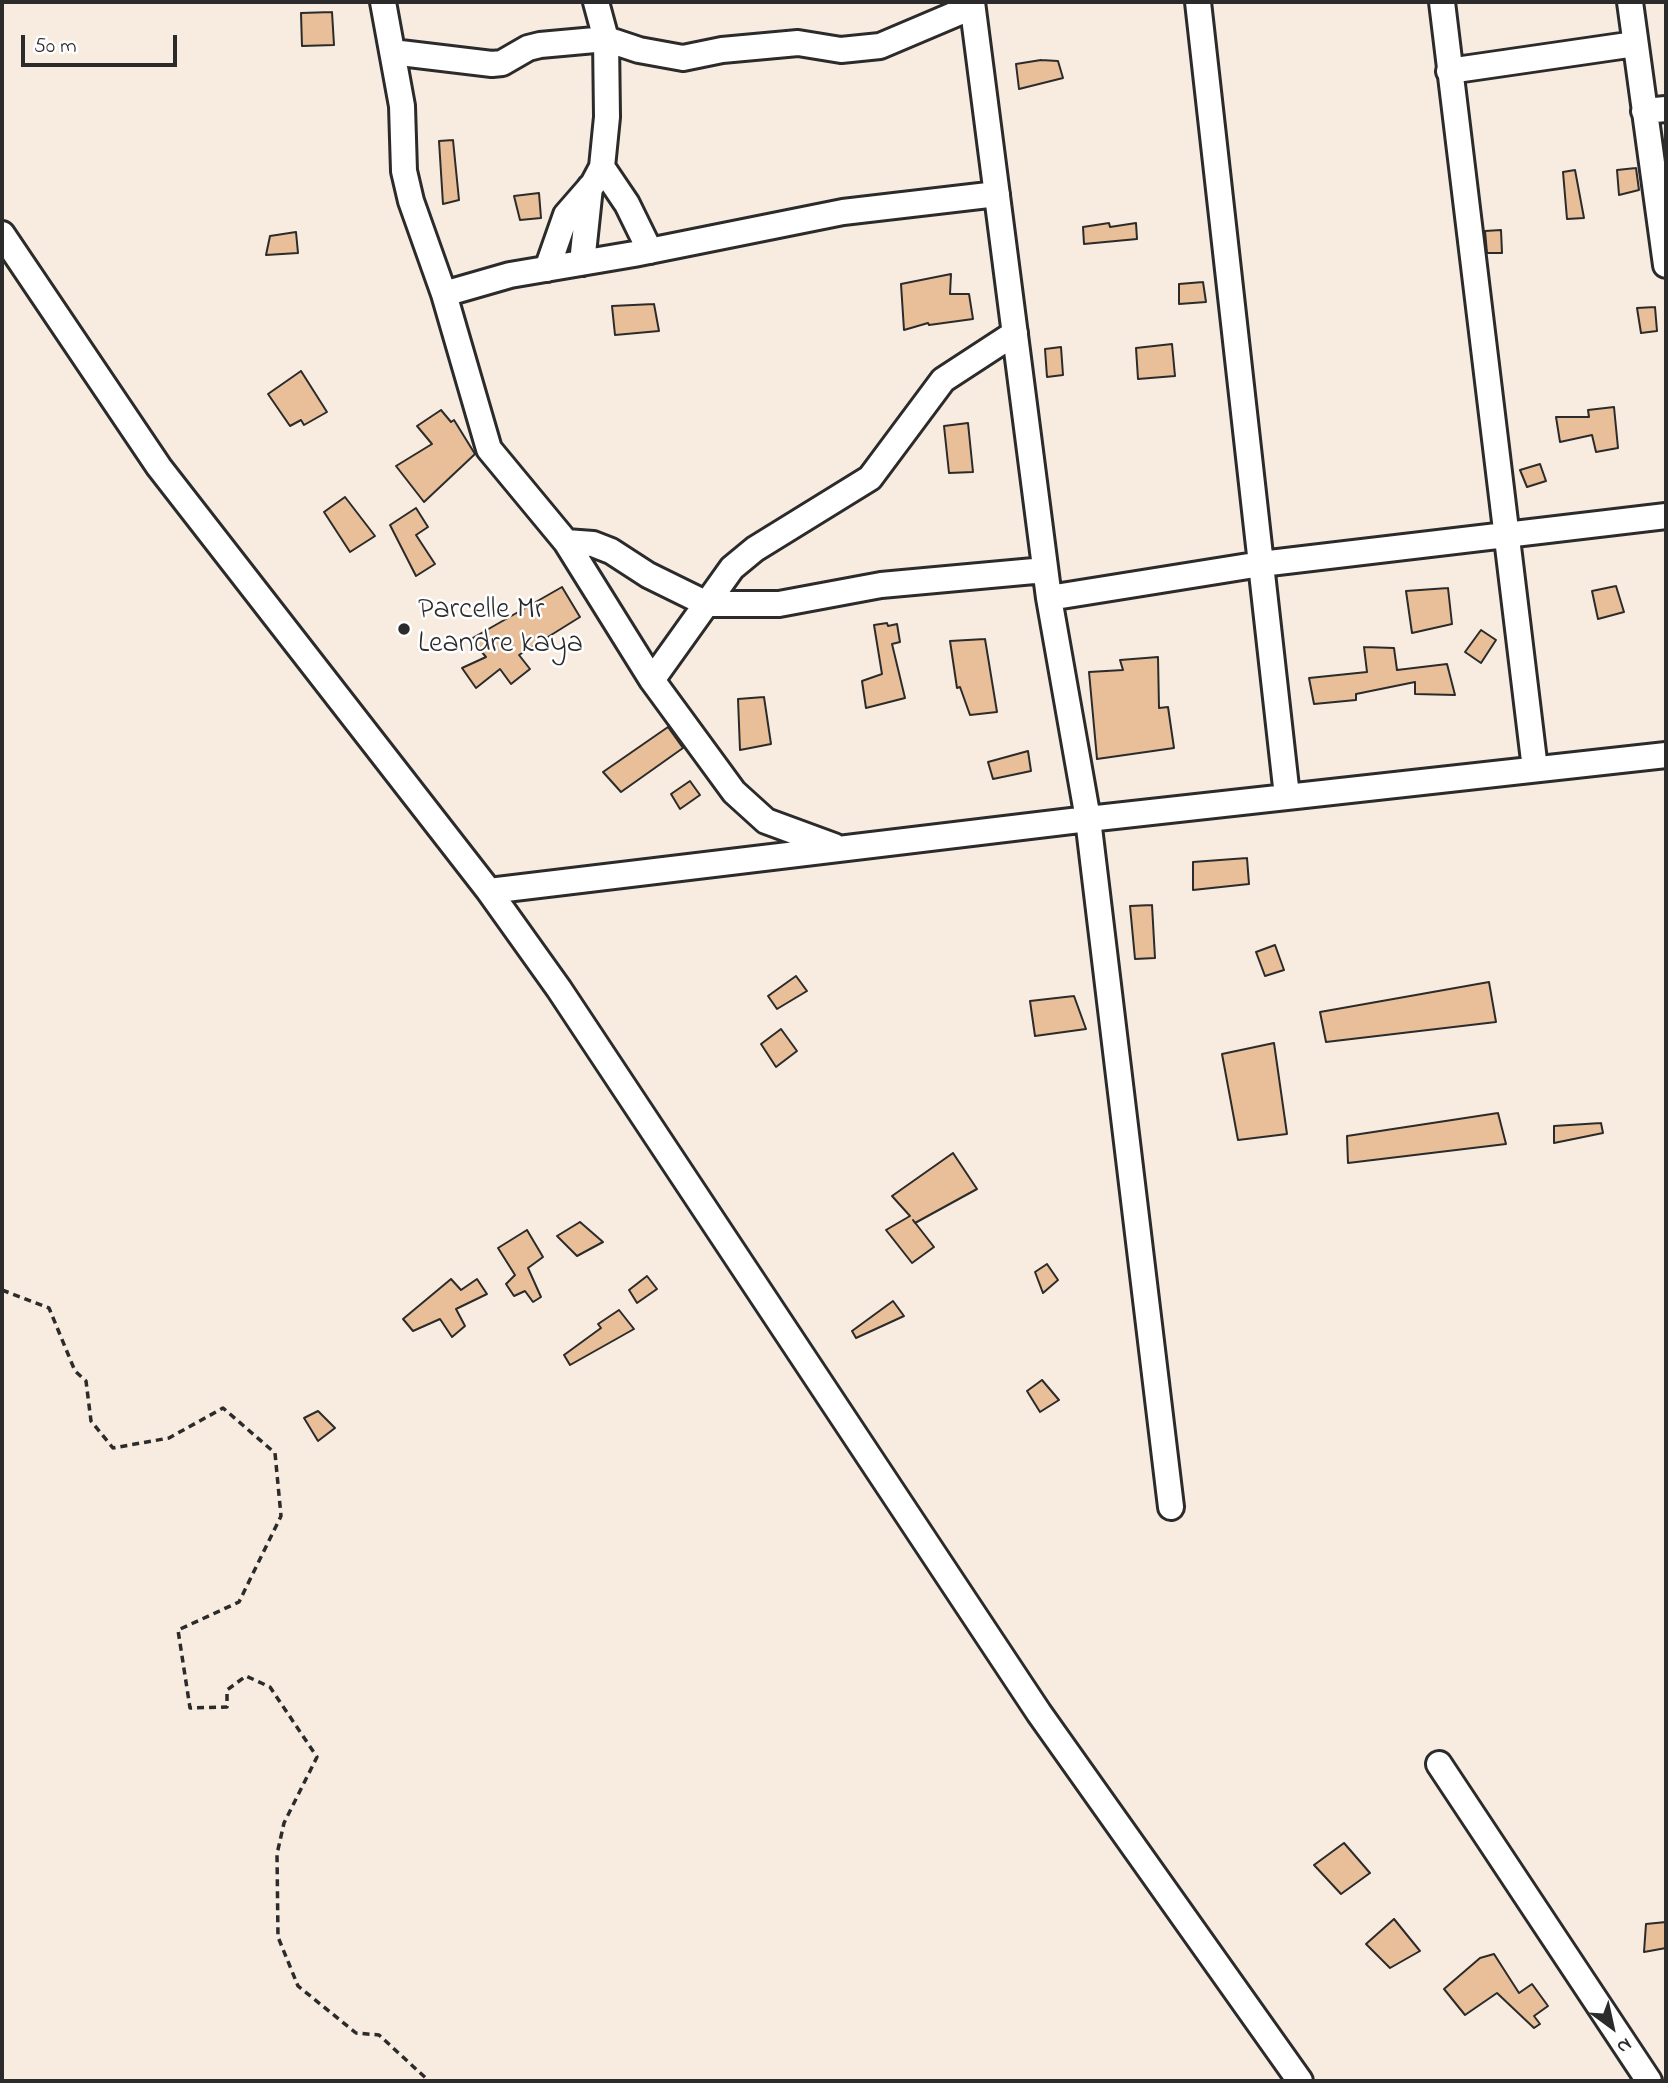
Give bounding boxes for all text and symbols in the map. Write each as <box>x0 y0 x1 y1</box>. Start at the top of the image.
scale bar <box>24 21 180 65</box>
text: 50 m <box>34 32 77 62</box>
place label: Parcelle Mr Leandre kaya <box>418 594 583 664</box>
marker: Parcelle Mr Leandre kaya <box>396 621 412 637</box>
north arrow <box>1577 1992 1647 2062</box>
text: N <box>1611 2030 1636 2060</box>

